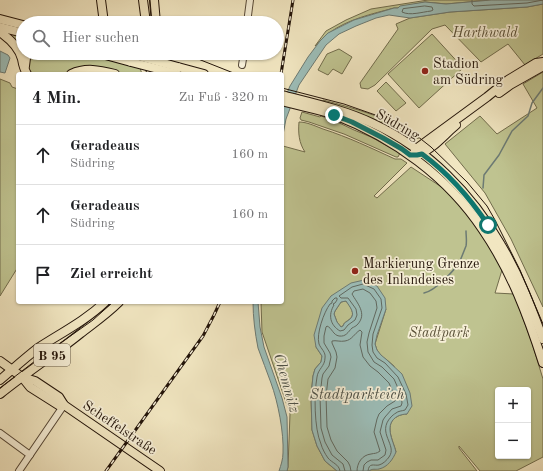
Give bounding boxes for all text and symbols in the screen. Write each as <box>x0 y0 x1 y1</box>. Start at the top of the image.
search box <box>16 16 284 60</box>
park label: Harthwald <box>451 26 518 40</box>
icon: search <box>30 27 52 49</box>
text: Hier suchen <box>62 31 139 46</box>
place label: Stadion am Südring <box>433 57 503 87</box>
marker: Stadion am Südring <box>420 66 430 76</box>
text: 4 Min. <box>32 90 81 107</box>
text: Zu Fuß · 320 m <box>179 91 268 104</box>
route end <box>325 106 343 124</box>
street label: Südring <box>373 107 422 143</box>
text: Geradeaus <box>70 139 139 154</box>
icon: ahead <box>32 144 54 166</box>
text: 160 m <box>231 148 268 161</box>
text: Südring <box>70 157 115 170</box>
text: Geradeaus <box>70 199 139 214</box>
icon: ahead <box>32 204 54 226</box>
text: 160 m <box>231 208 268 221</box>
route start <box>479 216 497 234</box>
text: Südring <box>70 217 115 230</box>
place label: Markierung Grenze des Inlandeises <box>363 257 480 287</box>
icon: arrive <box>32 264 54 286</box>
marker: Markierung Grenze des Inlandeises <box>350 266 360 276</box>
text: Ziel erreicht <box>70 267 153 282</box>
park label: Stadtpark <box>409 326 469 341</box>
road number: B 95 <box>34 344 70 366</box>
water label: Chemnitz <box>270 352 301 415</box>
map controls <box>495 387 531 459</box>
button: + <box>495 387 531 423</box>
water label: Stadtparkteich <box>310 388 405 403</box>
street label: Scheffelstraße <box>80 398 159 458</box>
button: − <box>495 423 531 459</box>

